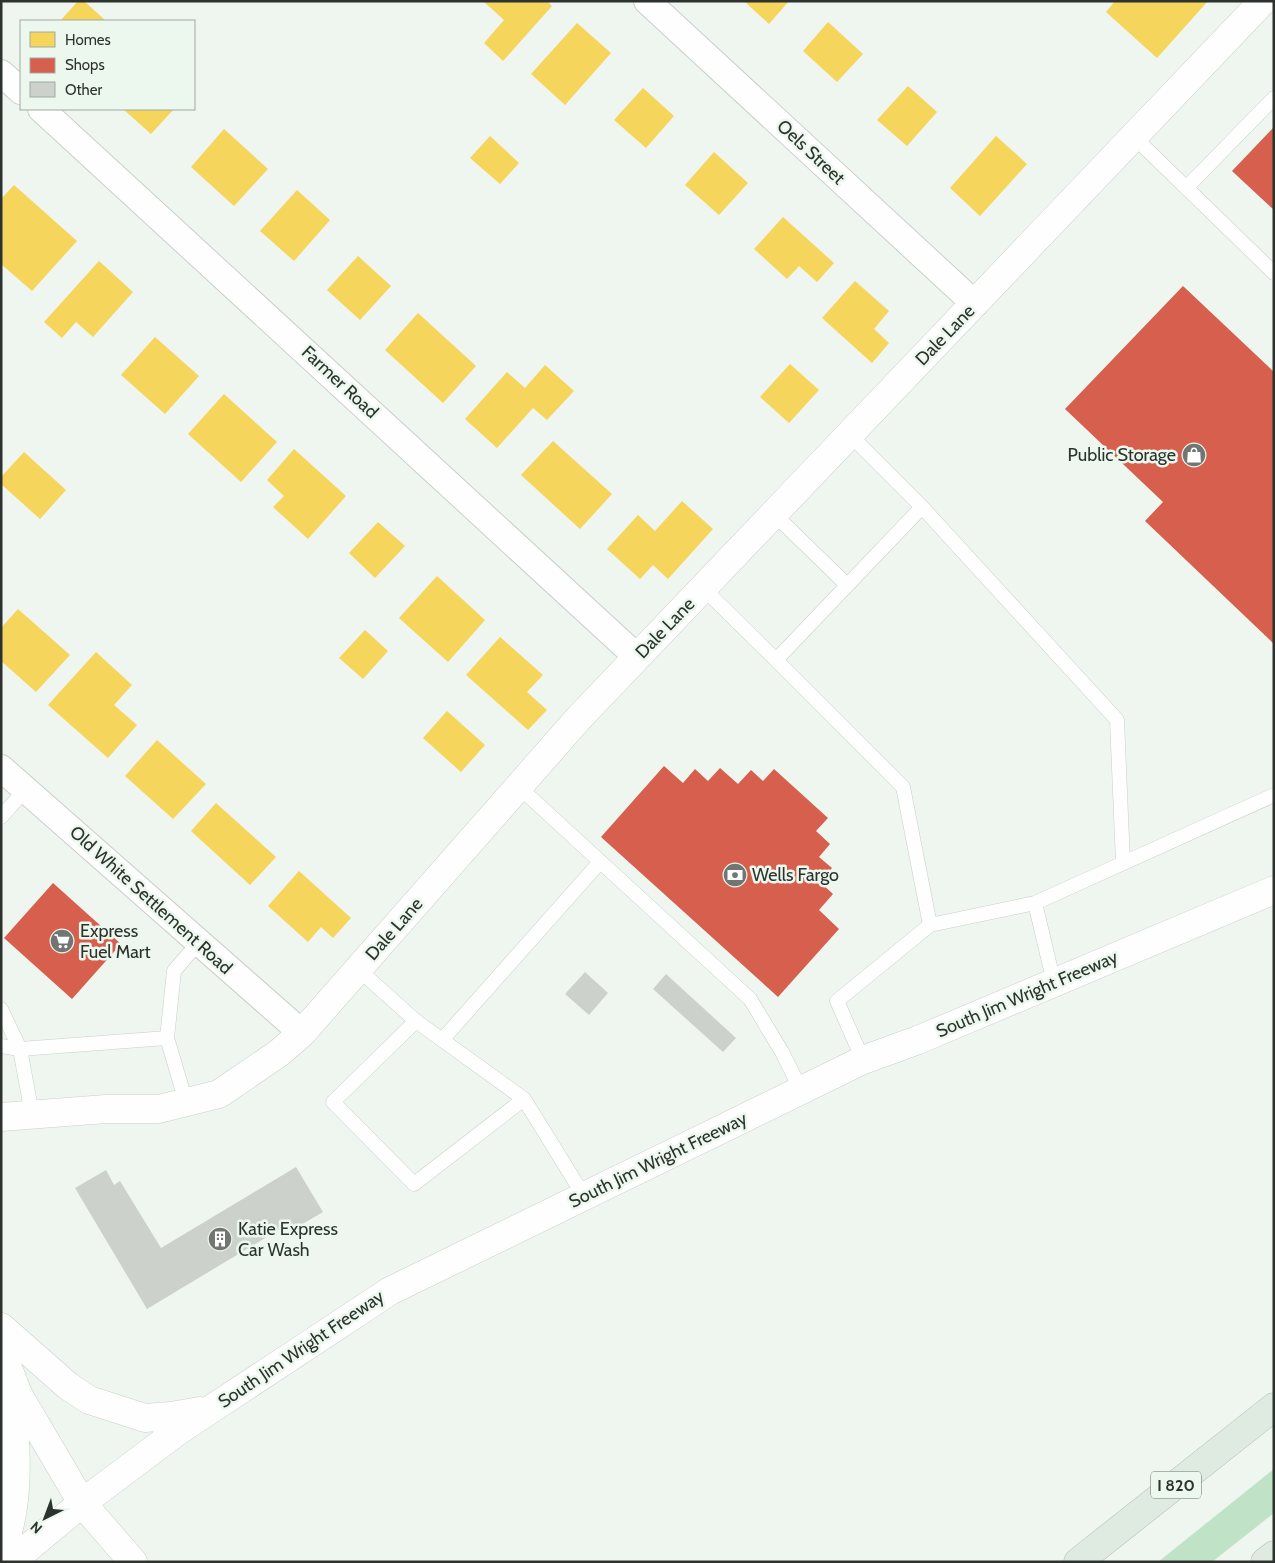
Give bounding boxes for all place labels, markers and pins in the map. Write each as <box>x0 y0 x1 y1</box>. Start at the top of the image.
shop icon: Public Storage <box>1181 442 1207 468</box>
place label: Public Storage <box>1068 444 1176 466</box>
bank icon: Wells Fargo <box>722 862 748 888</box>
place label: Wells Fargo <box>752 864 839 886</box>
place label: Express Fuel Mart <box>80 920 151 963</box>
supermarket icon: Express Fuel Mart <box>49 928 75 954</box>
place label: Katie Express Car Wash <box>238 1218 338 1261</box>
building icon: Katie Express Car Wash <box>207 1226 233 1252</box>

